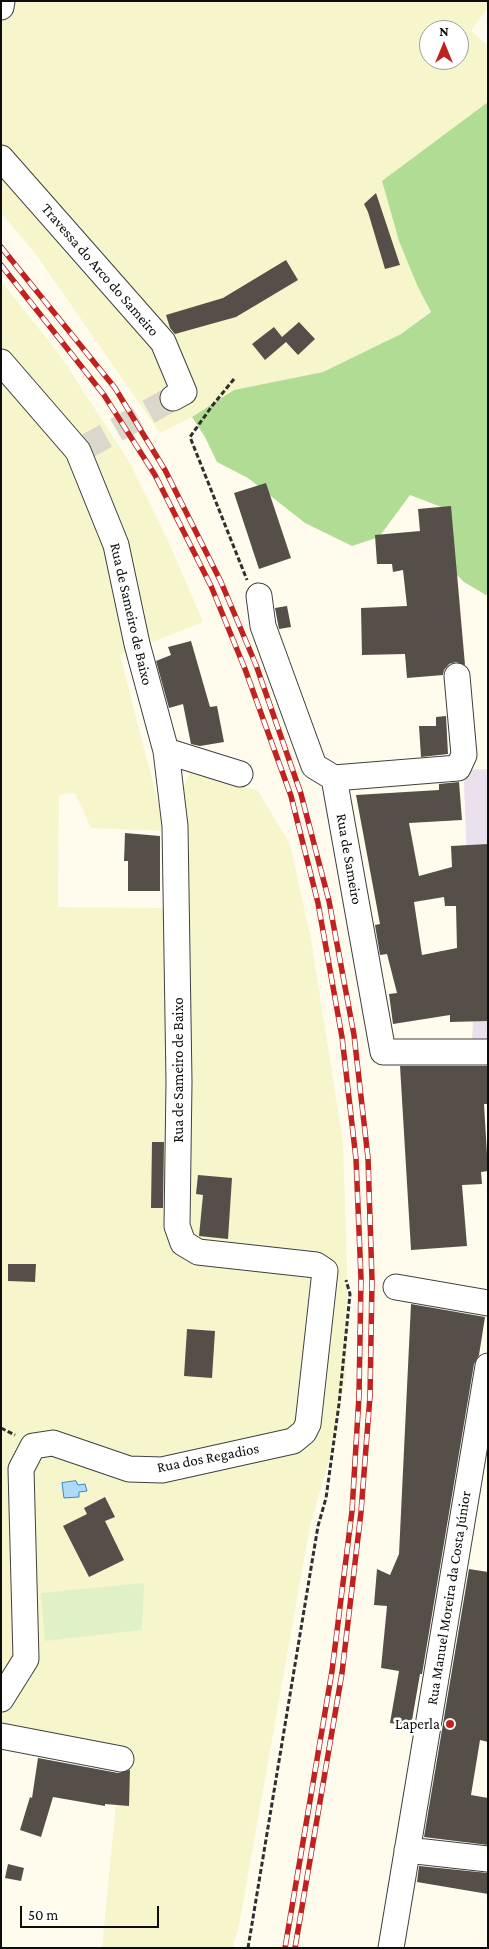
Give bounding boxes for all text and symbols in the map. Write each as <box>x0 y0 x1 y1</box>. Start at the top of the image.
north arrow <box>419 20 469 70</box>
text: N <box>439 23 449 39</box>
street label: Travessa do Arco do Sameiro <box>37 200 163 340</box>
street label: Rua de Sameiro de Baixo <box>106 541 156 687</box>
street label: Rua de Sameiro <box>332 812 366 906</box>
street label: Rua de Sameiro de Baixo <box>169 997 187 1143</box>
street label: Rua dos Regadios <box>155 1439 261 1477</box>
street label: Rua Manuel Moreira da Costa Júnior <box>423 1490 475 1706</box>
place label: Laperla <box>395 1715 440 1733</box>
marker: Laperla <box>444 1718 456 1730</box>
scale bar <box>22 1896 161 1928</box>
text: 50 m <box>28 1907 58 1923</box>

